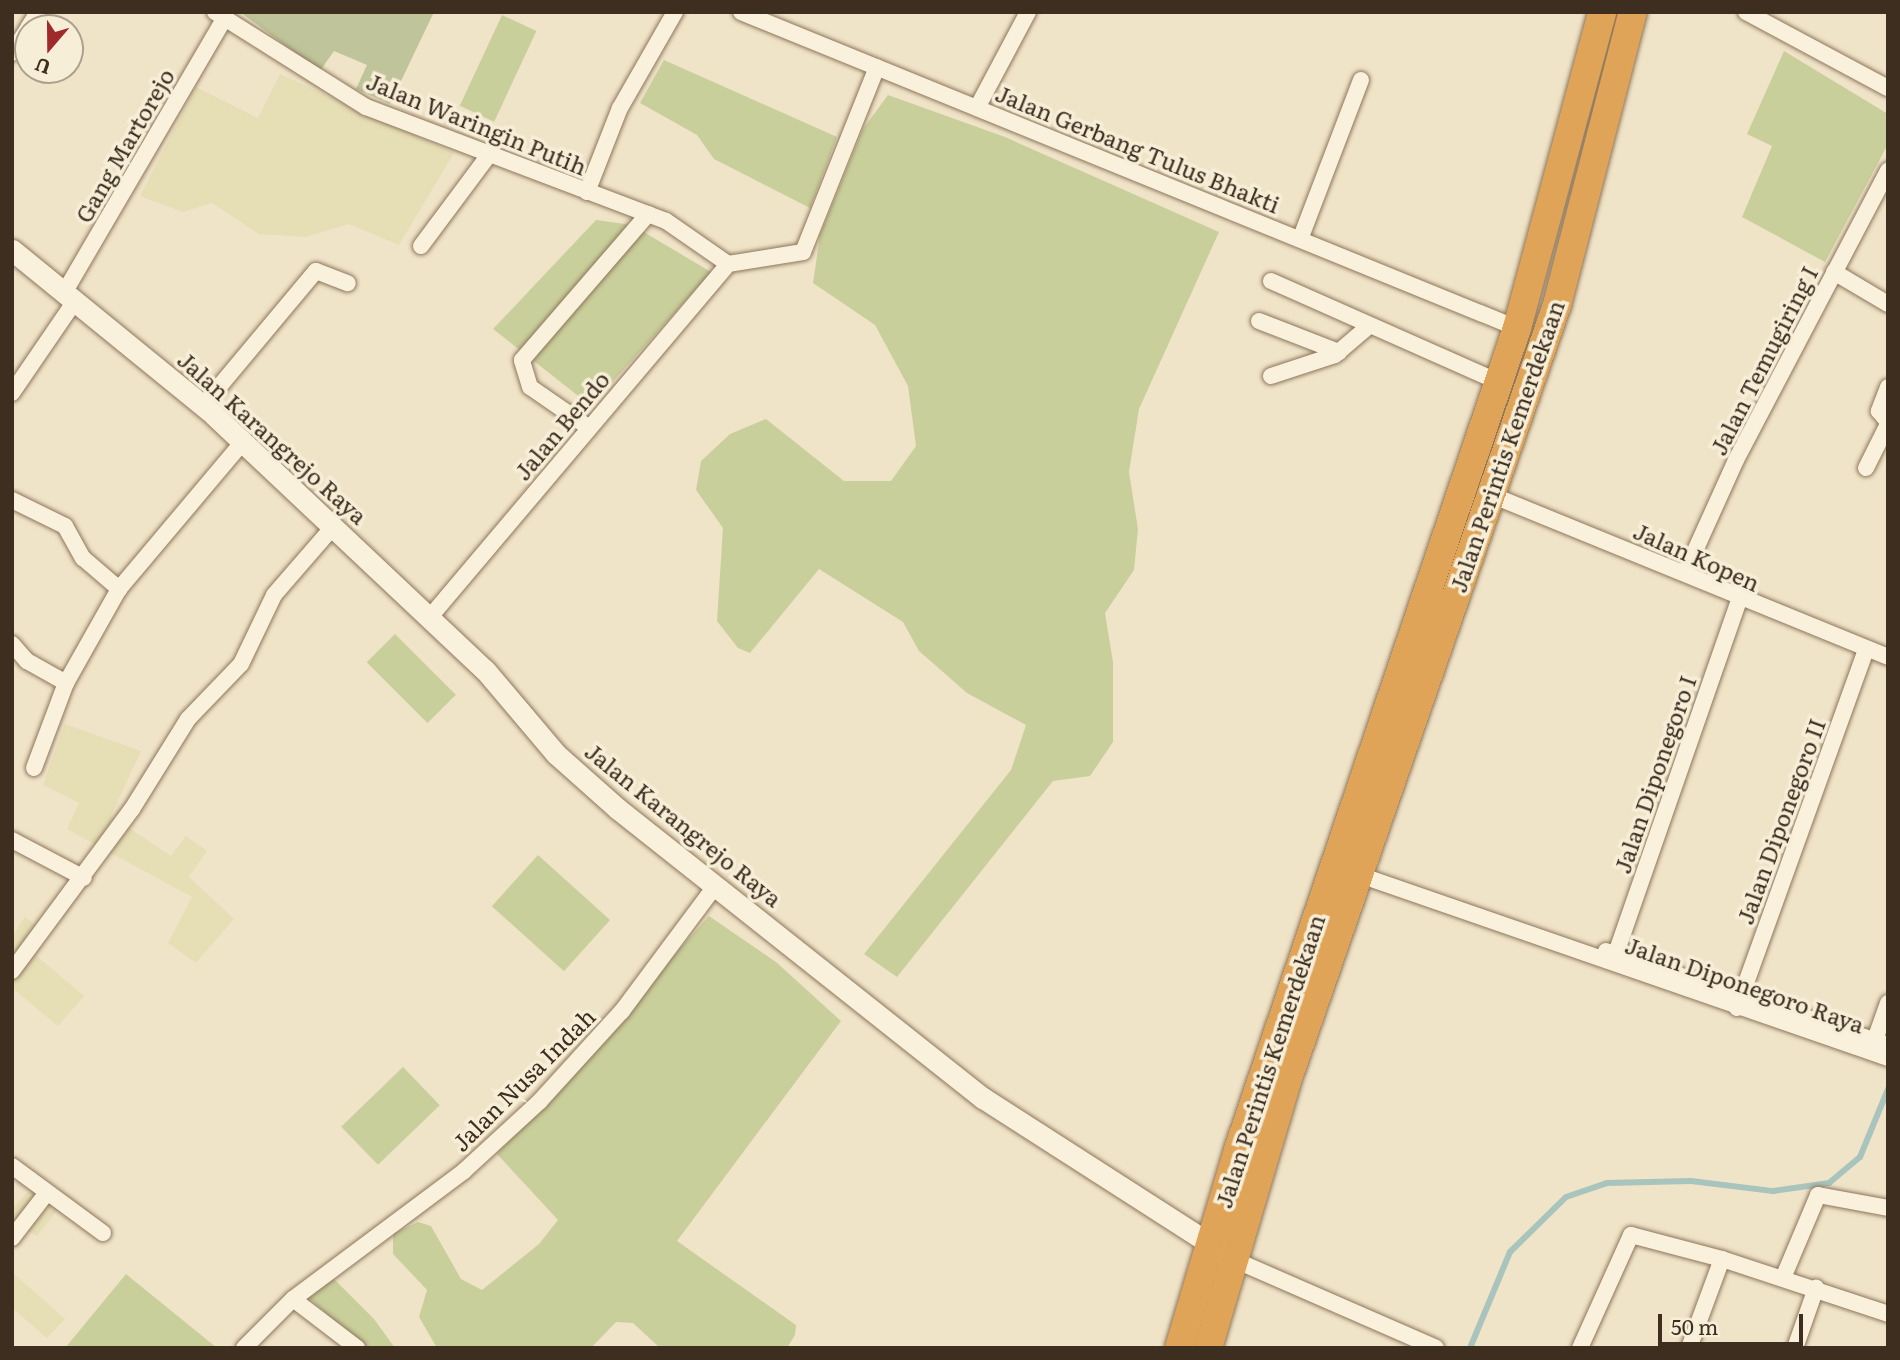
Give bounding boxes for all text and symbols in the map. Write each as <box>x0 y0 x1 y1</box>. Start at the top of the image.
north arrow <box>14 14 84 84</box>
text: U <box>31 51 54 83</box>
street label: Gang Martorejo <box>69 63 179 227</box>
street label: Jalan Waringin Putih <box>363 66 591 180</box>
street label: Jalan Gerbang Tulus Bhakti <box>992 78 1284 218</box>
street label: Jalan Temugiring I <box>1703 261 1823 459</box>
street label: Jalan Perintis Kemerdekaan <box>1443 296 1569 596</box>
street label: Jalan Karangrejo Raya <box>173 345 373 529</box>
street label: Jalan Bendo <box>508 365 614 485</box>
street label: Jalan Kopen <box>1630 516 1764 596</box>
street label: Jalan Diponegoro I <box>1607 671 1701 877</box>
street label: Jalan Diponegoro II <box>1730 714 1830 928</box>
street label: Jalan Karangrejo Raya <box>580 736 788 912</box>
street label: Jalan Perintis Kemerdekaan <box>1208 911 1330 1211</box>
street label: Jalan Diponegoro Raya <box>1622 930 1868 1038</box>
street label: Jalan Nusa Indah <box>446 1002 600 1156</box>
scale bar <box>1662 1300 1807 1344</box>
text: 50 m <box>1671 1310 1718 1341</box>

